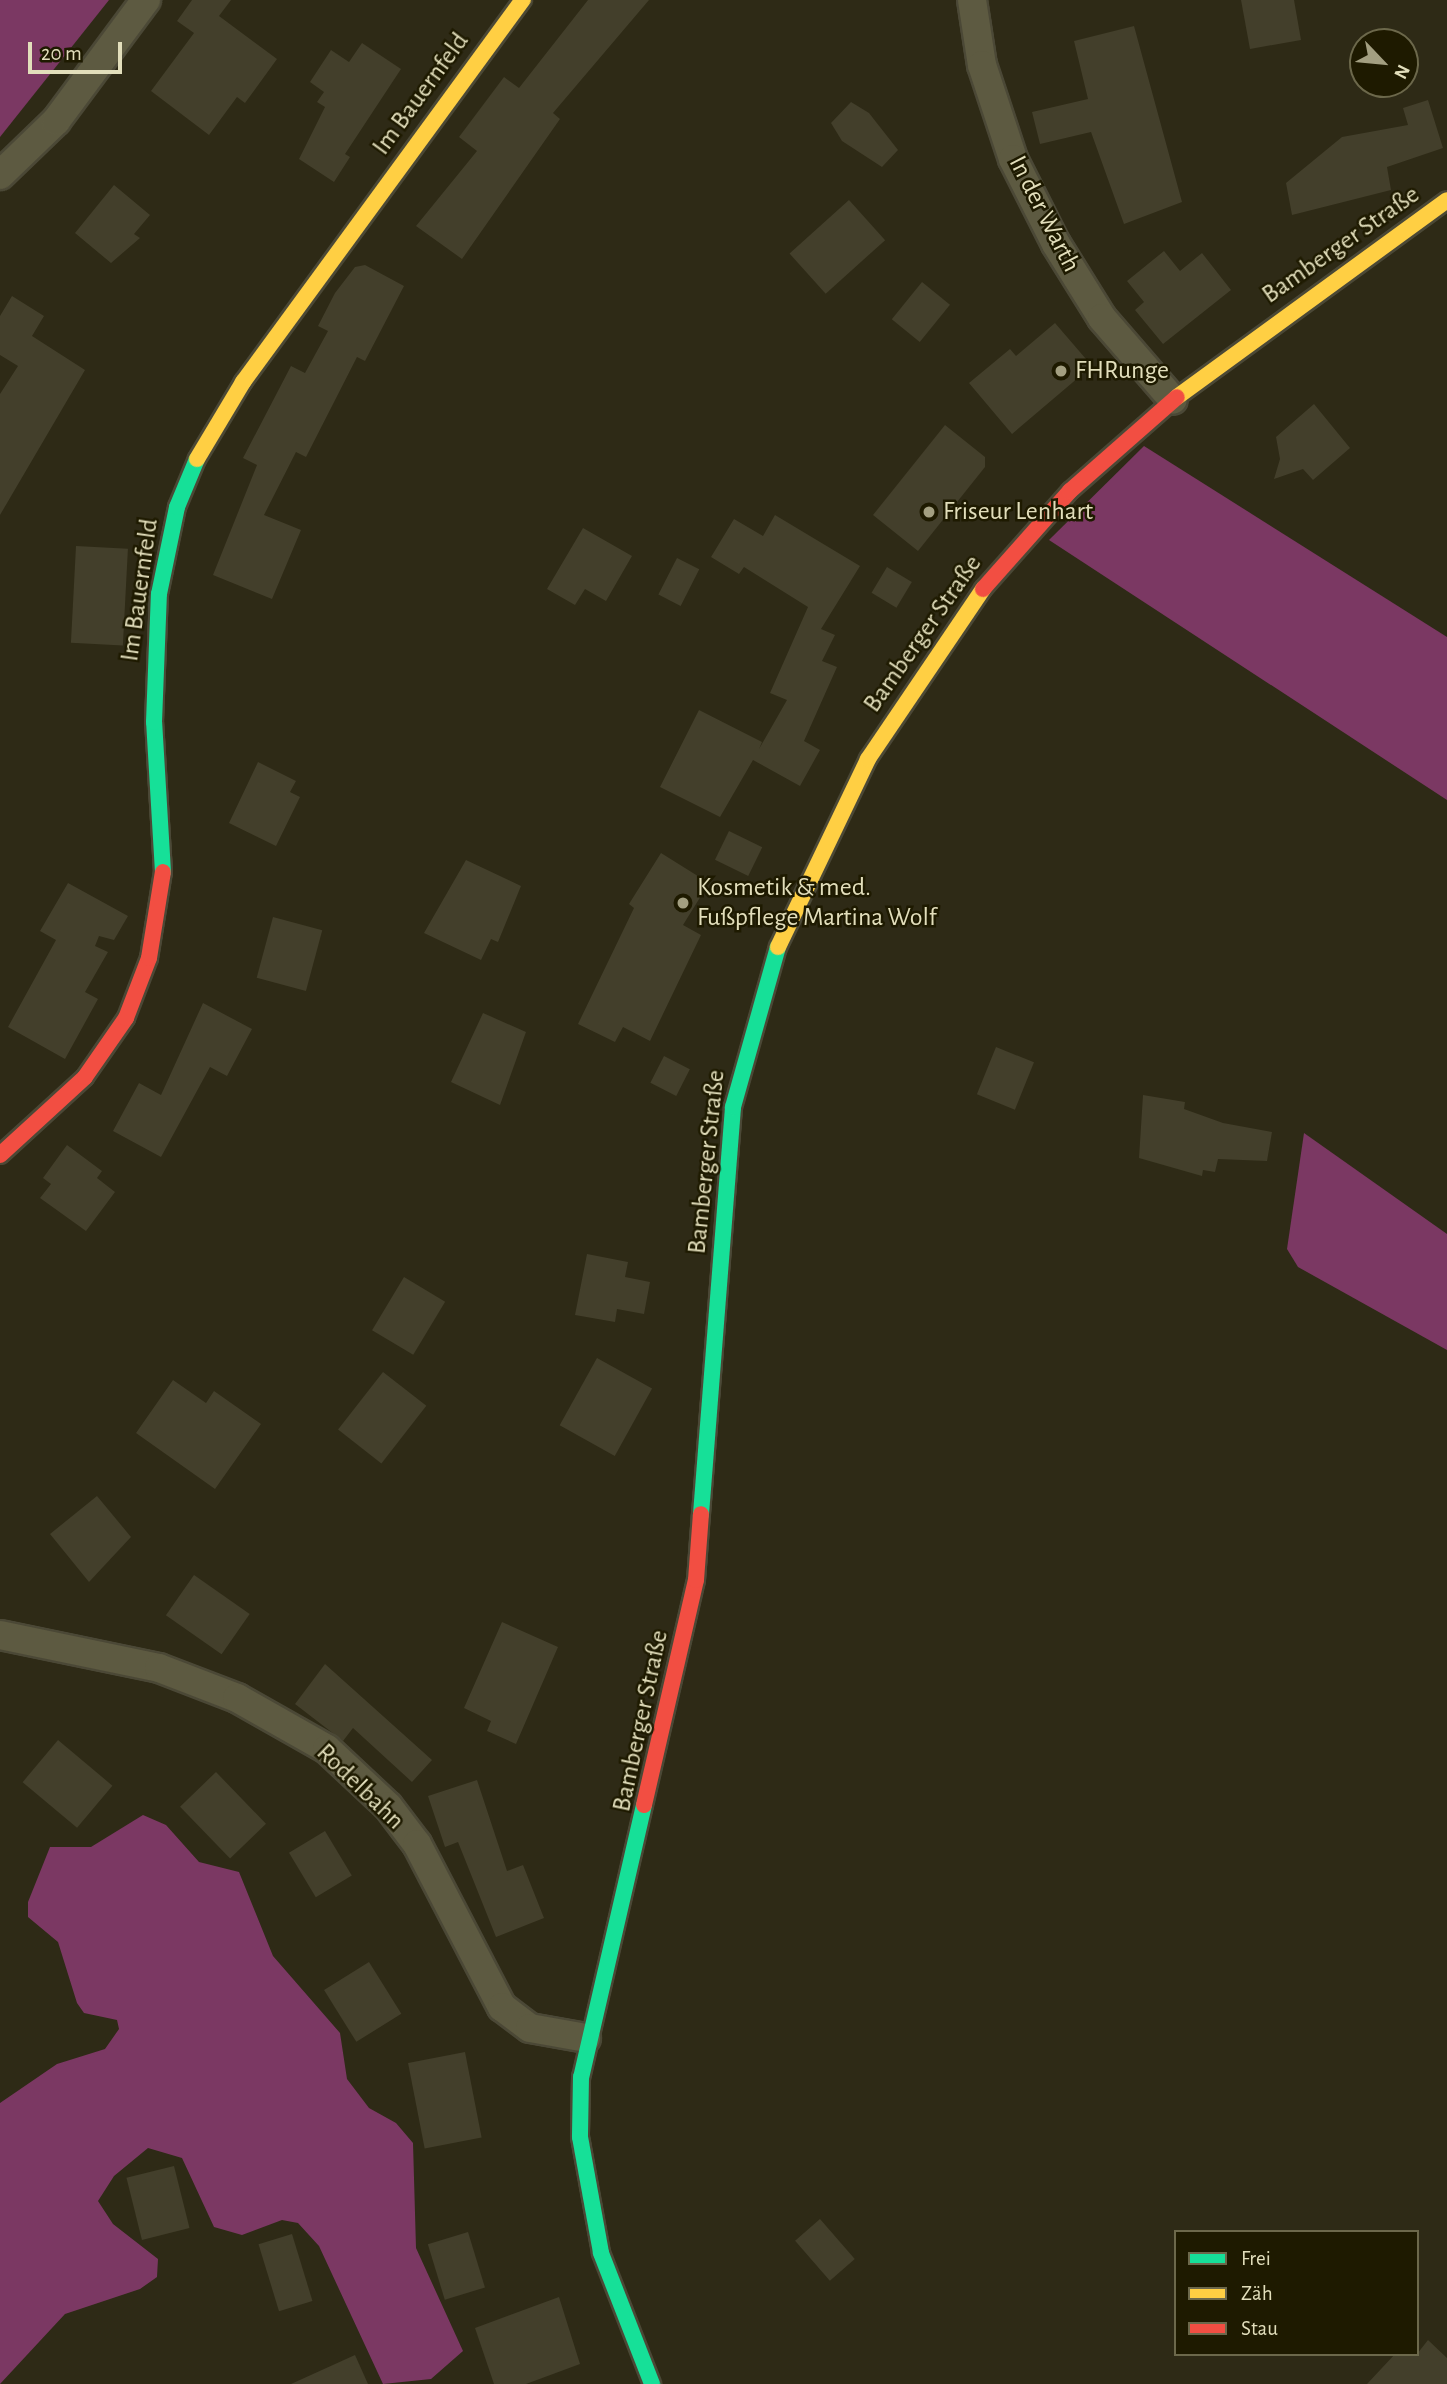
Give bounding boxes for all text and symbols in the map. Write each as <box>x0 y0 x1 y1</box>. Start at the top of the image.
street label: Im Bauernfeld <box>366 27 476 161</box>
scale bar <box>32 28 126 72</box>
north arrow <box>1349 28 1419 98</box>
text: 20 m <box>41 43 82 64</box>
text: N <box>1390 61 1413 82</box>
street label: In der Warth <box>1001 151 1087 277</box>
street label: Bamberger Straße <box>1256 179 1426 311</box>
place label: FHRunge <box>1075 355 1169 387</box>
marker: FHRunge <box>1053 363 1069 379</box>
place label: Friseur Lenhart <box>943 496 1093 528</box>
marker: Friseur Lenhart <box>921 504 937 520</box>
street label: Im Bauernfeld <box>115 517 165 663</box>
street label: Bamberger Straße <box>857 549 989 719</box>
place label: Kosmetik & med. Fußpflege Martina Wolf <box>697 872 937 934</box>
marker: Kosmetik & med. Fußpflege Martina Wolf <box>675 895 691 911</box>
street label: Bamberger Straße <box>682 1069 732 1255</box>
street label: Bamberger Straße <box>607 1627 675 1815</box>
street label: Rodelbahn <box>310 1738 410 1836</box>
legend <box>1174 2230 1419 2356</box>
text: Frei <box>1241 2248 1271 2269</box>
text: Zäh <box>1241 2283 1273 2304</box>
text: Stau <box>1241 2318 1278 2339</box>

